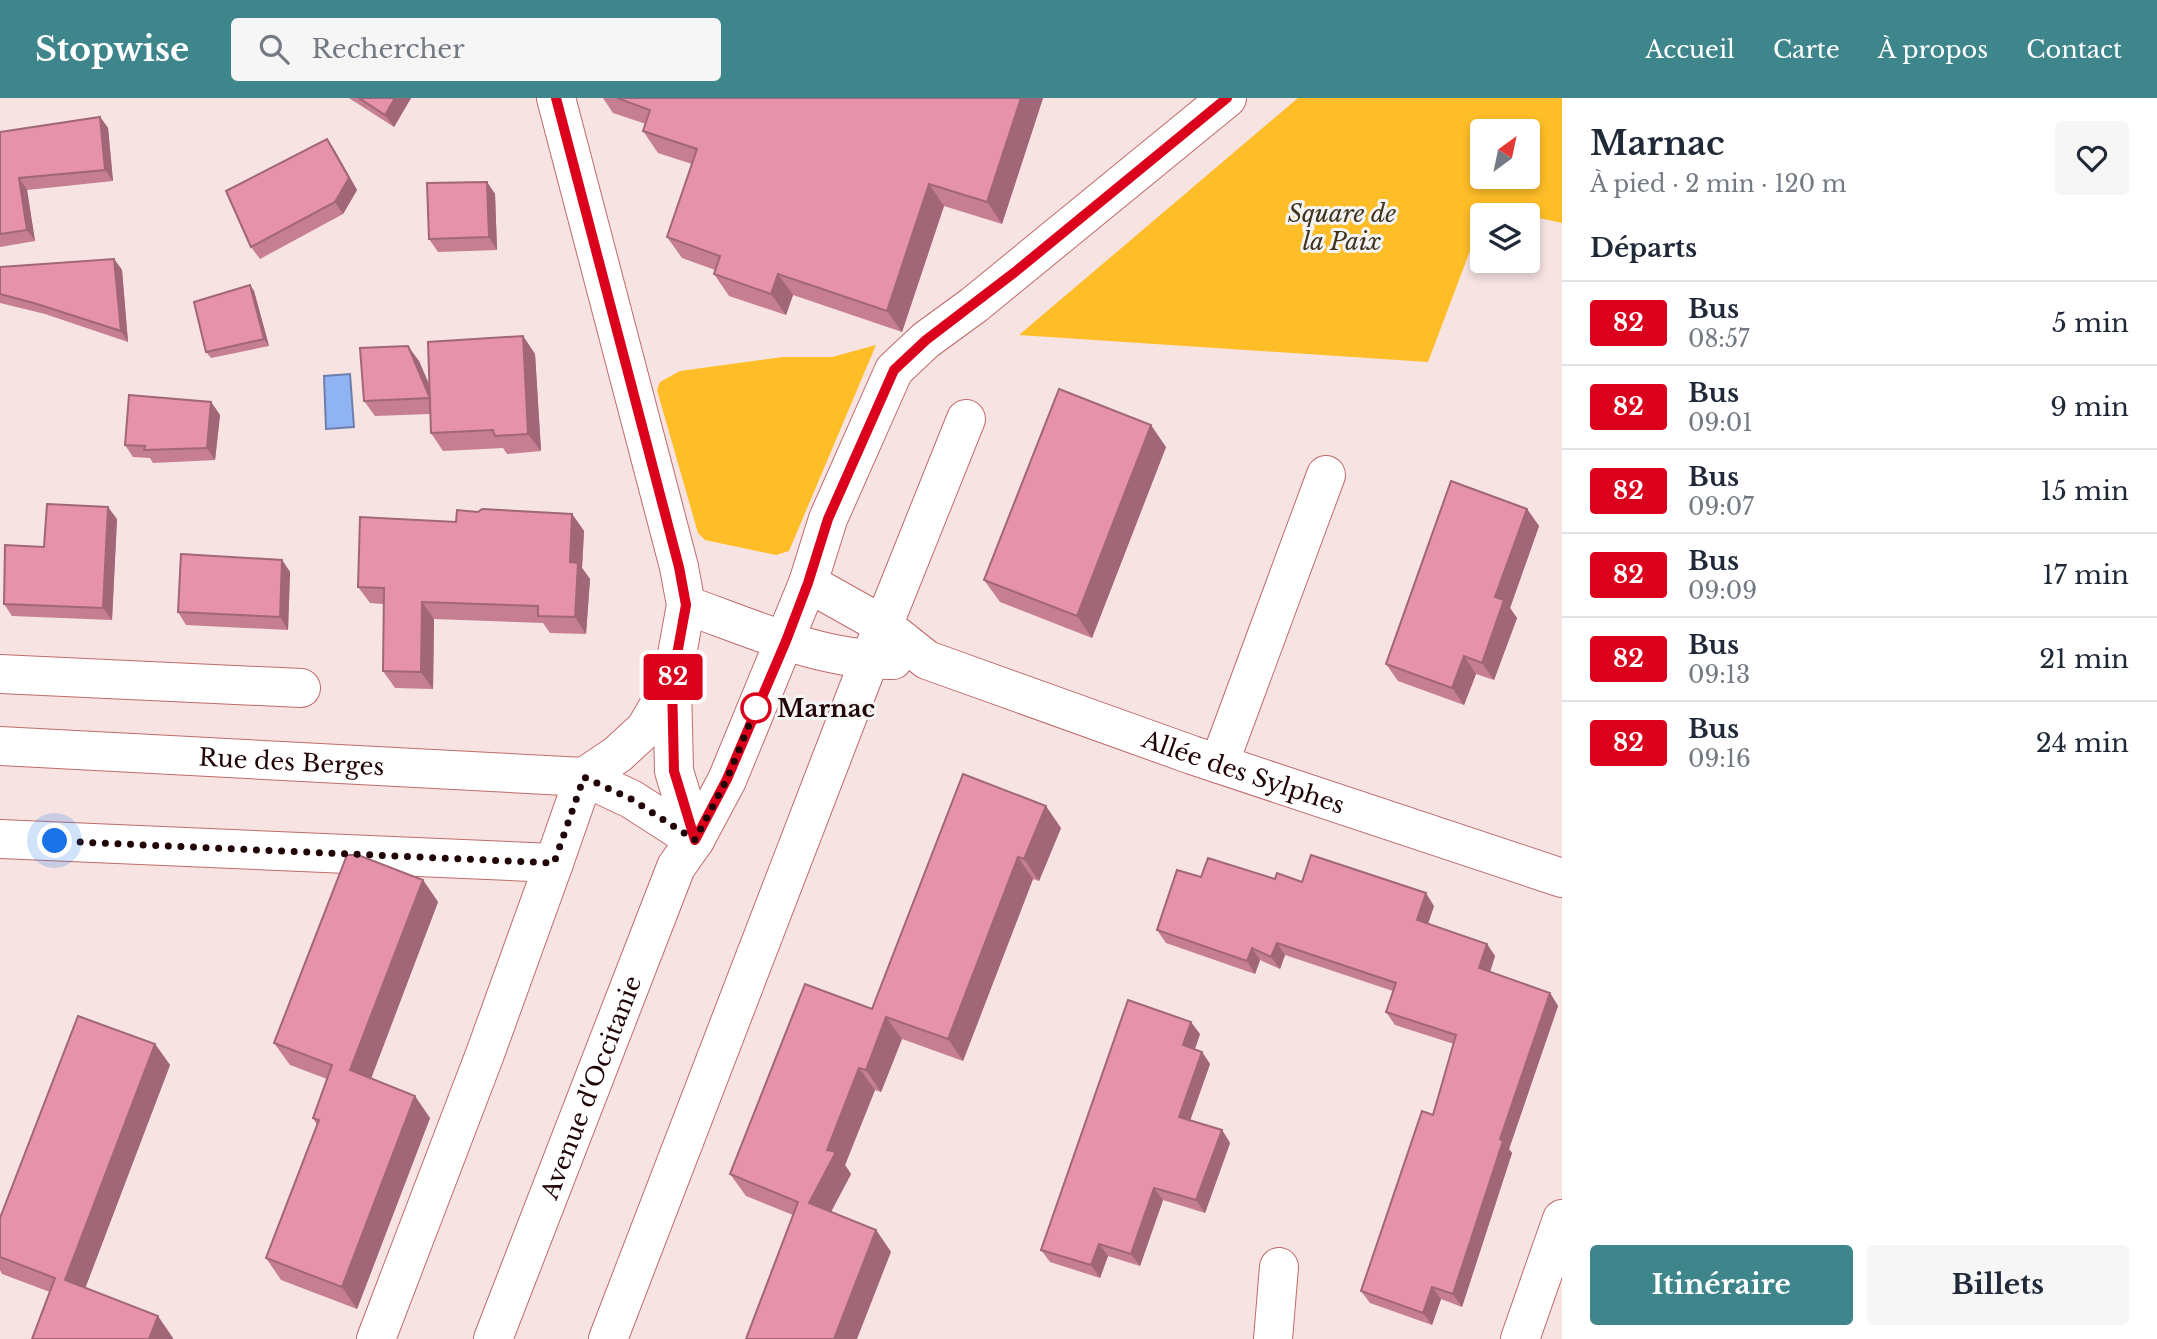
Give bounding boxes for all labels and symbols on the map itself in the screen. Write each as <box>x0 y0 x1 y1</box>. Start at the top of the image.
north arrow <box>1470 119 1540 189</box>
park label: Square de la Paix <box>1288 199 1396 256</box>
line badge: 82 <box>642 654 704 700</box>
marker: Marnac <box>741 693 771 723</box>
place label: Marnac <box>777 694 875 723</box>
street label: Allée des Sylphes <box>1138 724 1349 819</box>
street label: Rue des Berges <box>198 742 385 781</box>
your location <box>37 823 72 858</box>
street label: Avenue d'Occitanie <box>534 972 647 1204</box>

